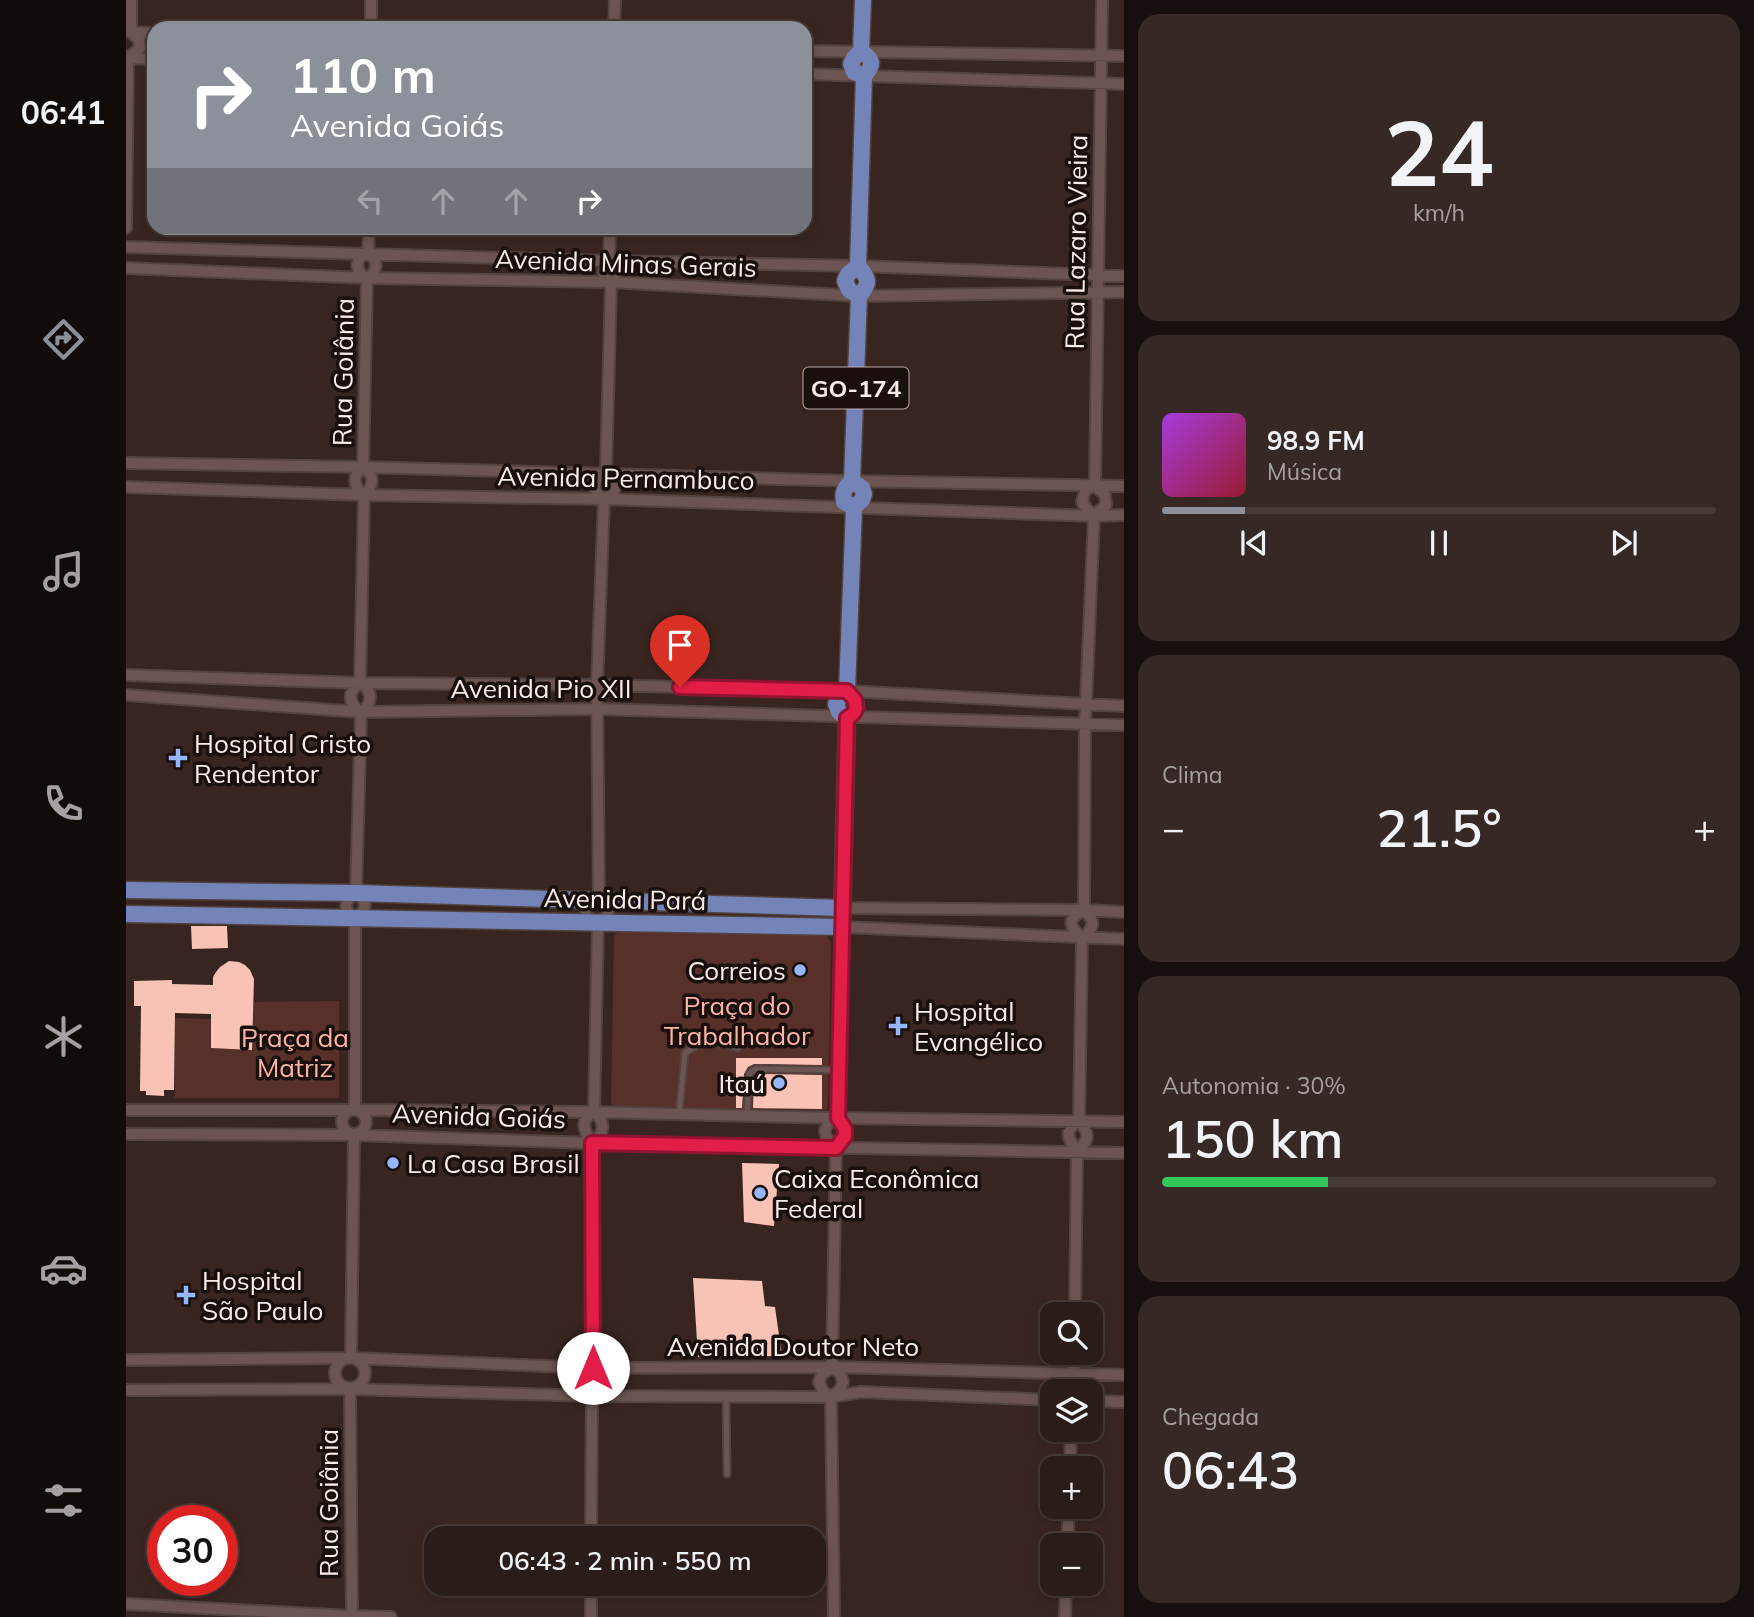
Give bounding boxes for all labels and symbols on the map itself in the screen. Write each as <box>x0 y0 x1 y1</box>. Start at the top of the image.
street label: Rua Lazaro Vieira <box>1058 134 1094 350</box>
street label: Avenida Minas Gerais <box>495 242 757 284</box>
street label: Rua Goiânia <box>325 298 361 446</box>
road number: GO-174 <box>804 368 908 408</box>
street label: Avenida Pernambuco <box>497 459 755 497</box>
pin <box>650 615 710 687</box>
street label: Avenida Pio XII <box>451 672 631 705</box>
place label: Hospital Cristo Rendentor <box>194 727 371 790</box>
marker: Hospital Cristo Rendentor <box>168 748 188 768</box>
street label: Avenida Pará <box>543 881 707 917</box>
place label: Correios <box>687 954 786 987</box>
marker: Correios <box>792 962 808 978</box>
park label: Praça do Trabalhador <box>664 989 811 1052</box>
place label: Hospital Evangélico <box>914 995 1043 1058</box>
marker: Hospital Evangélico <box>888 1016 908 1036</box>
park label: Praça da Matriz <box>241 1021 349 1084</box>
place label: Itaú <box>719 1067 765 1100</box>
marker: Itaú <box>771 1075 787 1091</box>
street label: Avenida Goiás <box>391 1096 567 1136</box>
place label: La Casa Brasil <box>407 1147 580 1180</box>
marker: La Casa Brasil <box>385 1155 401 1171</box>
place label: Caixa Econômica Federal <box>774 1162 979 1225</box>
marker: Caixa Econômica Federal <box>752 1185 768 1201</box>
place label: Hospital São Paulo <box>202 1264 323 1327</box>
marker: Hospital São Paulo <box>176 1285 196 1305</box>
street label: Avenida Doutor Neto <box>667 1330 919 1363</box>
position arrow <box>556 1331 630 1405</box>
street label: Rua Goiânia <box>312 1429 345 1577</box>
speed limit sign: 30 <box>147 1505 238 1596</box>

